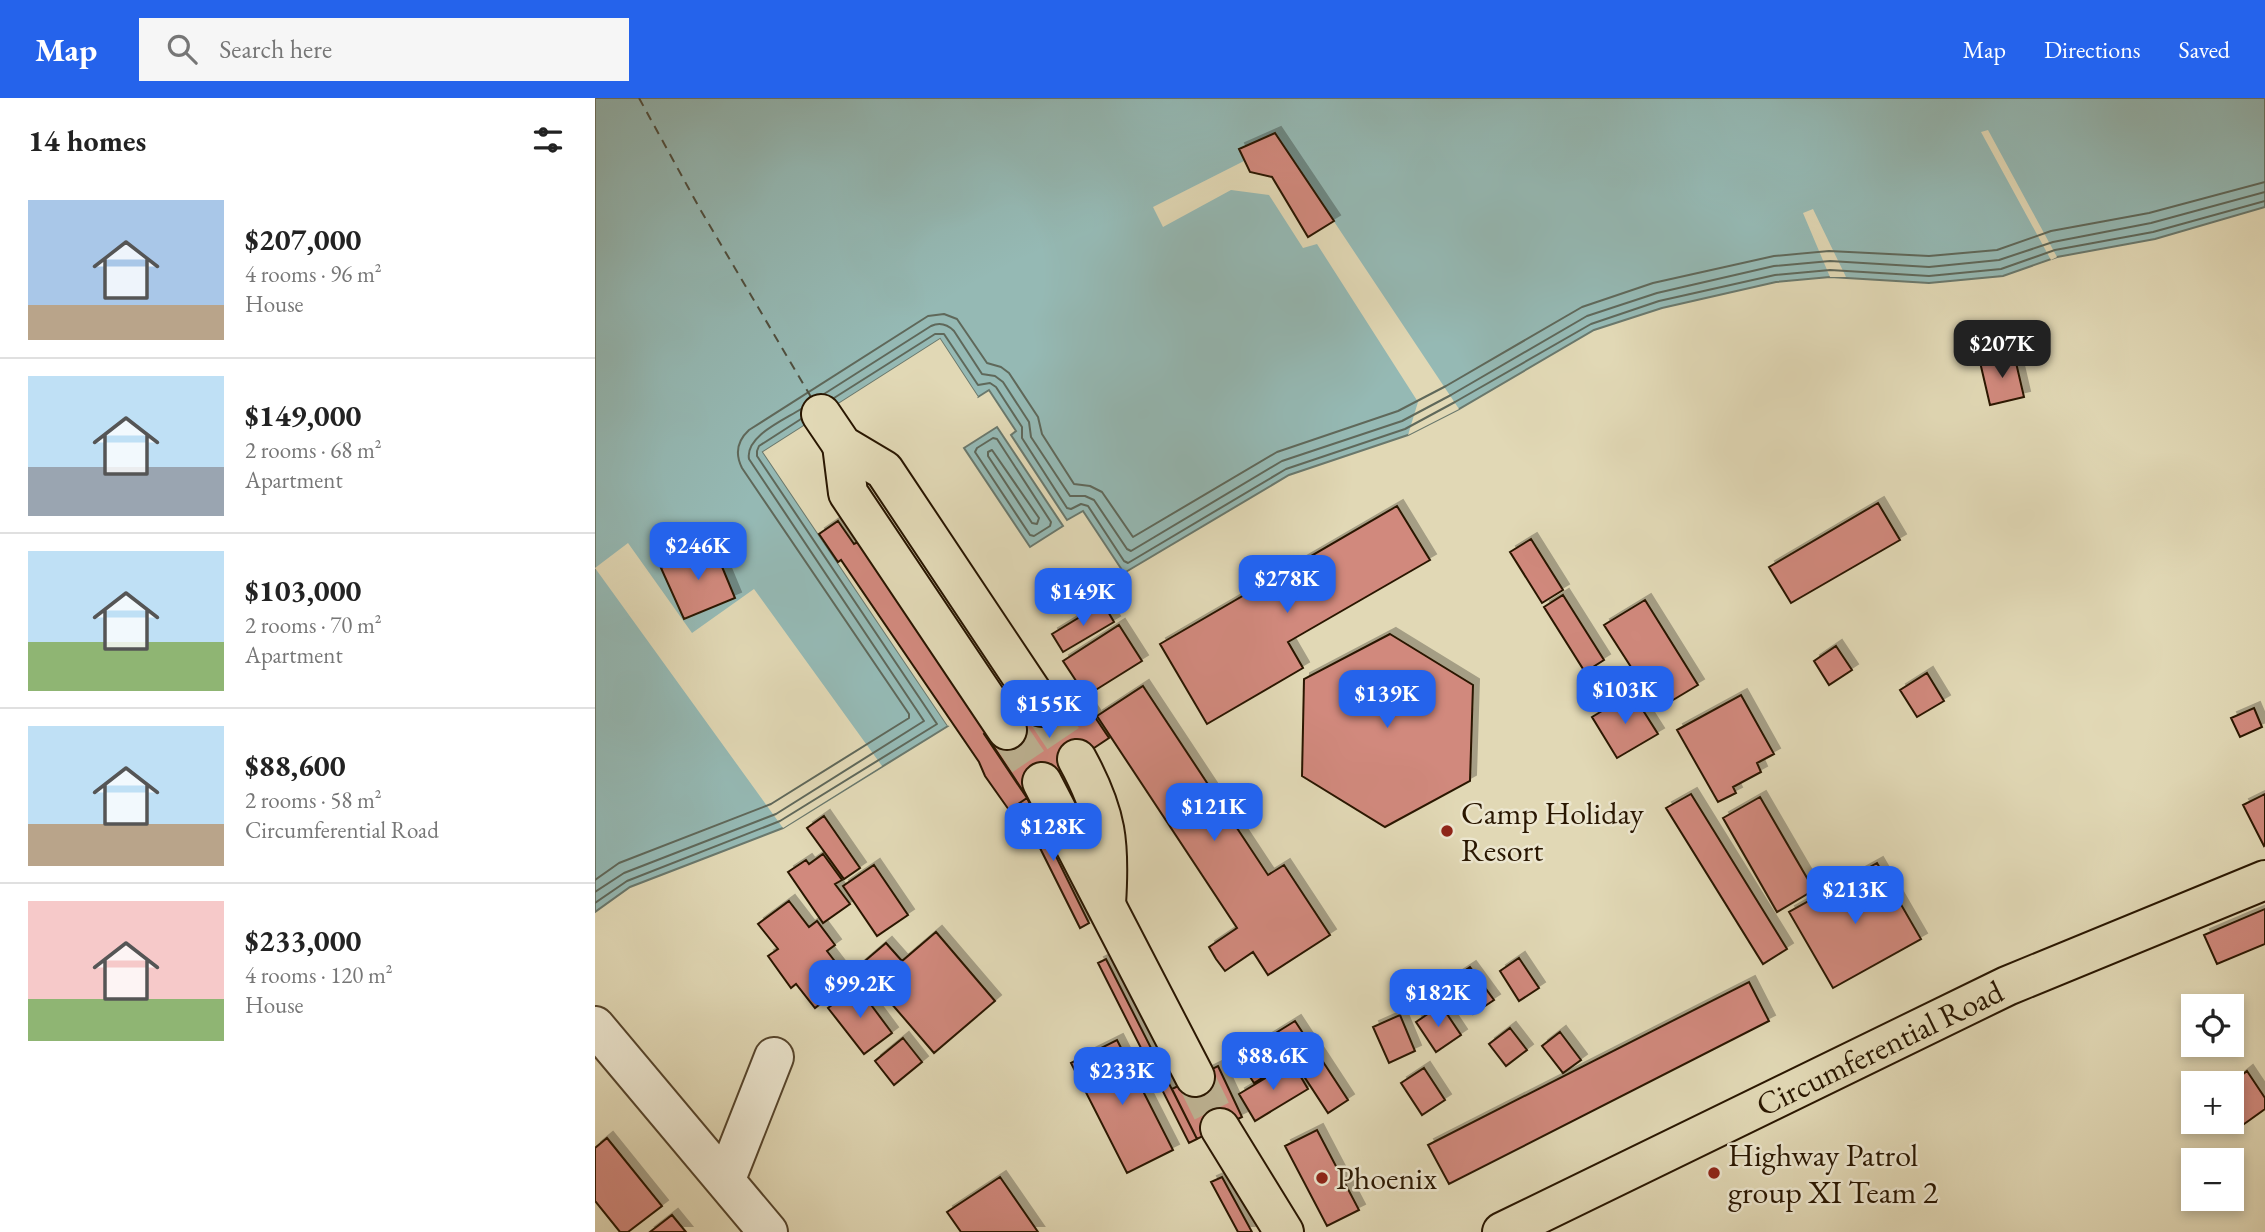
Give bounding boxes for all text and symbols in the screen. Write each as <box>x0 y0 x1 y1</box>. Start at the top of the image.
search box <box>139 18 629 81</box>
text: Map <box>35 28 97 71</box>
icon: search <box>163 30 201 68</box>
text: Search here <box>219 32 332 66</box>
text: Map <box>1963 34 2006 65</box>
text: Directions <box>2044 34 2141 65</box>
text: Saved <box>2179 34 2230 65</box>
text: 14 homes <box>28 121 146 160</box>
icon: filters <box>529 121 567 159</box>
text: $207,000 <box>245 220 361 259</box>
icon: home <box>84 228 168 312</box>
text: 4 rooms · 96 m² <box>245 259 382 289</box>
text: House <box>245 289 304 319</box>
pin: $207K <box>1953 320 2051 380</box>
text: $207K <box>1970 328 2034 358</box>
text: $149,000 <box>245 396 361 435</box>
icon: home <box>84 404 168 488</box>
text: 2 rooms · 68 m² <box>245 435 382 465</box>
text: Apartment <box>245 465 343 495</box>
pin: $246K <box>649 522 747 582</box>
text: $246K <box>666 530 730 560</box>
pin: $278K <box>1238 556 1336 615</box>
text: $278K <box>1255 563 1319 593</box>
pin: $149K <box>1034 568 1132 628</box>
text: $103,000 <box>245 571 361 610</box>
text: $149K <box>1051 576 1115 606</box>
icon: home <box>84 579 168 663</box>
text: 2 rooms · 70 m² <box>245 610 382 640</box>
text: Apartment <box>245 640 343 670</box>
pin: $103K <box>1576 666 1674 726</box>
pin: $139K <box>1338 670 1436 730</box>
text: $103K <box>1593 674 1657 704</box>
text: $139K <box>1355 678 1419 708</box>
pin: $155K <box>1000 680 1098 740</box>
text: $155K <box>1017 688 1081 718</box>
text: $88,600 <box>245 746 346 785</box>
icon: home <box>84 754 168 838</box>
pin: $121K <box>1165 784 1263 843</box>
text: 2 rooms · 58 m² <box>245 785 382 815</box>
text: $121K <box>1182 791 1246 821</box>
place label: Camp Holiday Resort <box>1461 792 1645 871</box>
pin: $128K <box>1004 804 1102 863</box>
text: $128K <box>1021 811 1085 841</box>
text: Circumferential Road <box>245 815 439 845</box>
marker: Camp Holiday Resort <box>1439 823 1455 839</box>
pin: $213K <box>1806 866 1904 926</box>
text: $213K <box>1823 874 1887 904</box>
text: $233,000 <box>245 921 361 960</box>
icon: home <box>84 929 168 1013</box>
text: 4 rooms · 120 m² <box>245 960 393 990</box>
pin: $99.2K <box>803 960 917 1020</box>
text: $99.2K <box>825 968 895 998</box>
pin: $182K <box>1389 970 1487 1029</box>
street label: Circumferential Road <box>1749 970 2011 1126</box>
text: $182K <box>1406 977 1470 1007</box>
text: House <box>245 990 304 1020</box>
map controls <box>2181 994 2244 1211</box>
button: locate <box>2181 994 2244 1057</box>
pin: $88.6K <box>1216 1032 1330 1092</box>
text: $88.6K <box>1238 1040 1308 1070</box>
pin: $233K <box>1073 1048 1171 1107</box>
text: $233K <box>1090 1055 1154 1085</box>
button: + <box>2181 1071 2244 1134</box>
place label: Highway Patrol group XI Team 2 <box>1728 1134 1939 1213</box>
button: − <box>2181 1148 2244 1211</box>
place label: Phoenix <box>1336 1157 1437 1199</box>
marker: Highway Patrol group XI Team 2 <box>1706 1165 1722 1181</box>
marker: Phoenix <box>1314 1170 1330 1186</box>

